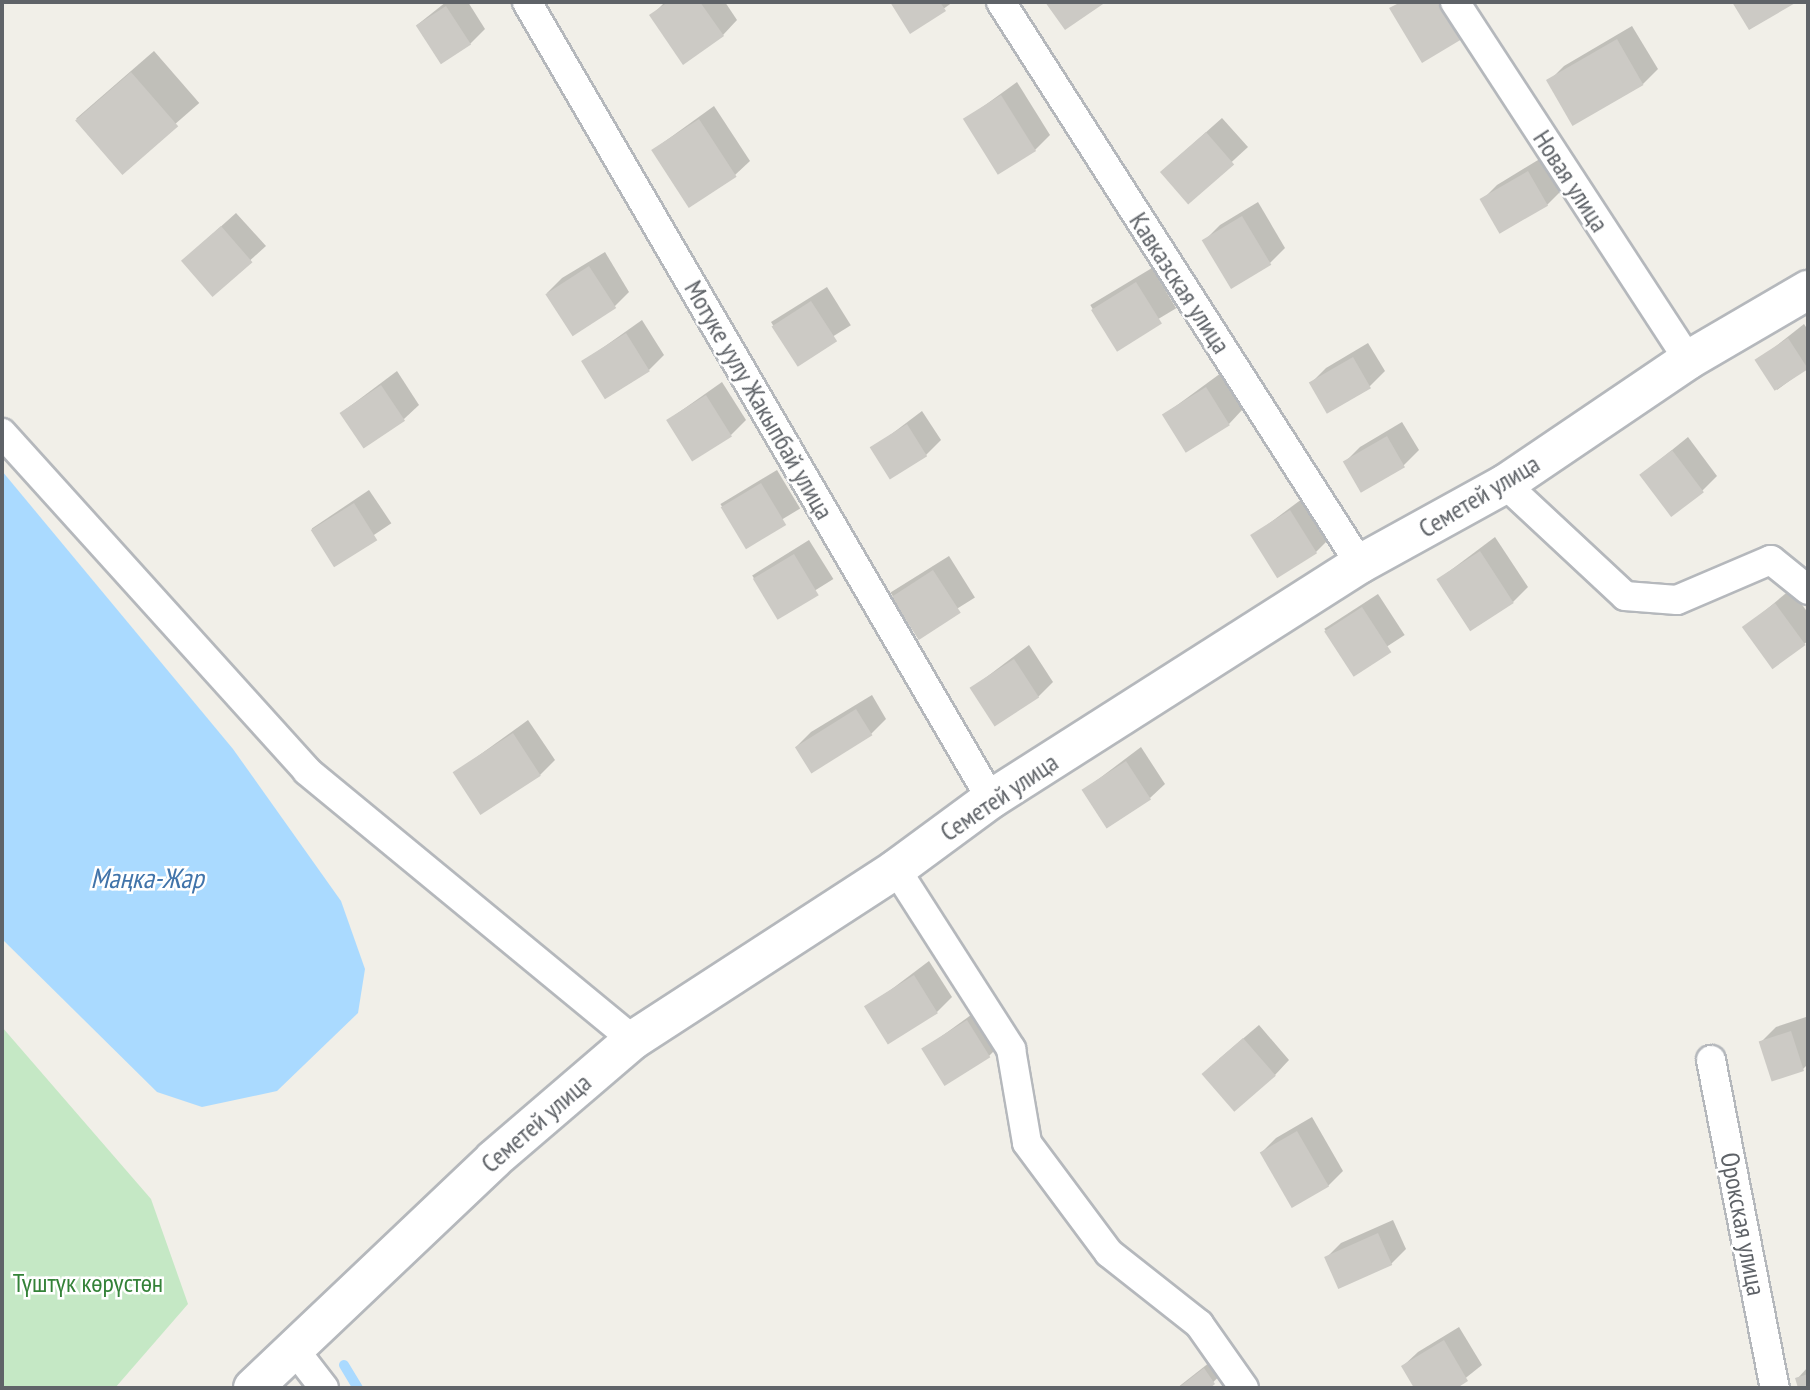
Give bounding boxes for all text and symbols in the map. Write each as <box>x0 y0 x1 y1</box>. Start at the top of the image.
street label: Новая улица <box>1527 124 1615 238</box>
street label: Кавказская улица <box>1123 207 1237 359</box>
street label: Мотуке уулу Жакыпбай улица <box>678 275 840 525</box>
street label: Семетей улица <box>1413 448 1545 544</box>
street label: Семетей улица <box>934 746 1064 848</box>
water label: Маңка-Жар <box>90 861 204 895</box>
street label: Семетей улица <box>475 1067 597 1179</box>
street label: Орокская улица <box>1714 1150 1772 1298</box>
park label: Түштүк көрүстөн <box>13 1267 163 1299</box>

